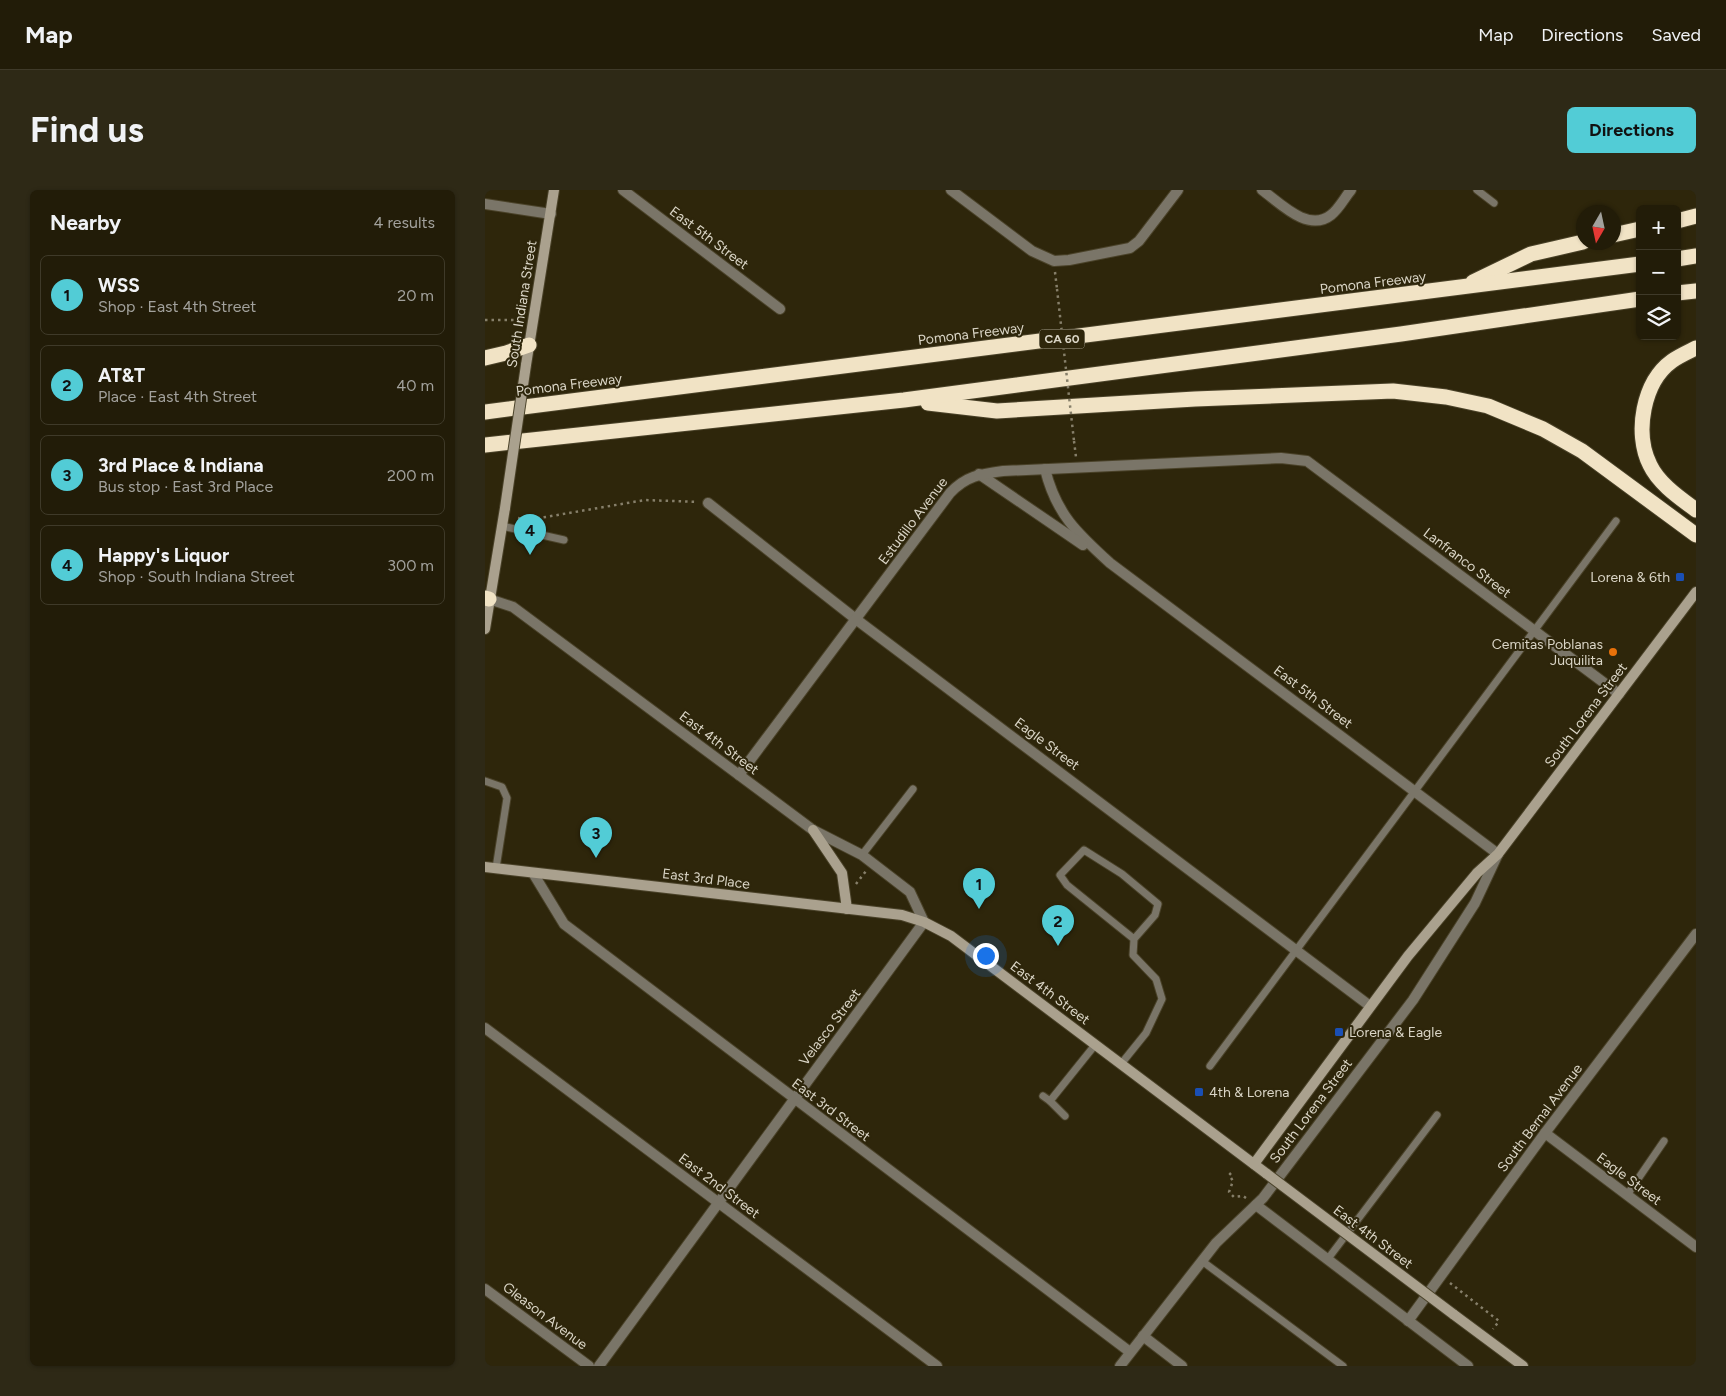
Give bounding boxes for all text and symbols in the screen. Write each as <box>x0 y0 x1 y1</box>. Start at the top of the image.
text: Map <box>25 20 73 49</box>
text: Map <box>1478 24 1513 46</box>
text: Directions <box>1541 24 1623 46</box>
text: Saved <box>1651 24 1701 46</box>
button: Directions <box>1567 107 1696 153</box>
text: Find us <box>30 109 144 151</box>
street label: East 5th Street <box>666 203 752 273</box>
north arrow <box>1576 205 1621 250</box>
map controls <box>1636 205 1681 340</box>
button: + <box>1636 205 1681 250</box>
text: Nearby <box>50 210 121 235</box>
text: 4 results <box>374 213 435 232</box>
street label: South Indiana Street <box>504 239 540 369</box>
button: − <box>1636 250 1681 295</box>
street label: Pomona Freeway <box>1319 268 1428 298</box>
text: WSS <box>98 274 140 297</box>
text: 1 <box>64 286 70 305</box>
text: 20 m <box>397 286 434 305</box>
button: layers <box>1636 295 1681 340</box>
text: Shop · East 4th Street <box>98 297 256 316</box>
street label: Pomona Freeway <box>917 319 1026 349</box>
road number: CA 60 <box>1039 330 1085 348</box>
text: AT&T <box>98 364 145 387</box>
street label: Pomona Freeway <box>515 370 624 400</box>
text: 2 <box>62 376 72 395</box>
text: 40 m <box>396 376 434 395</box>
text: Place · East 4th Street <box>98 387 257 406</box>
text: 3rd Place & Indiana <box>98 454 264 477</box>
text: 3 <box>63 466 71 485</box>
text: 200 m <box>387 466 434 485</box>
street label: Estudillo Avenue <box>875 474 951 568</box>
text: Bus stop · East 3rd Place <box>98 477 273 496</box>
pin: 4 <box>514 514 546 555</box>
street label: Lanfranco Street <box>1420 524 1514 602</box>
text: Happy's Liquor <box>98 544 229 567</box>
text: 4 <box>62 556 72 575</box>
text: 300 m <box>387 556 434 575</box>
text: Shop · South Indiana Street <box>98 567 295 586</box>
place label: Lorena & 6th <box>1590 569 1670 586</box>
marker: Lorena & 6th <box>1674 571 1686 583</box>
place label: Cemitas Poblanas Juquilita <box>1492 636 1603 669</box>
marker: Cemitas Poblanas Juquilita <box>1607 646 1619 658</box>
street label: South Lorena Street <box>1541 659 1631 771</box>
street label: East 5th Street <box>1270 662 1356 732</box>
street label: East 4th Street <box>676 708 762 778</box>
street label: Eagle Street <box>1011 714 1083 774</box>
pin: 3 <box>580 817 612 858</box>
street label: East 3rd Place <box>661 865 751 893</box>
pin: 1 <box>963 868 995 909</box>
pin: 2 <box>1042 905 1074 946</box>
your location <box>973 943 999 969</box>
street label: East 4th Street <box>1007 958 1093 1028</box>
street label: Velasco Street <box>796 985 864 1069</box>
place label: Lorena & Eagle <box>1349 1024 1442 1041</box>
marker: Lorena & Eagle <box>1333 1026 1345 1038</box>
street label: South Lorena Street <box>1266 1055 1356 1167</box>
street label: South Bernal Avenue <box>1494 1060 1586 1175</box>
street label: East 3rd Street <box>788 1075 874 1145</box>
place label: 4th & Lorena <box>1209 1084 1289 1101</box>
marker: 4th & Lorena <box>1193 1086 1205 1098</box>
street label: Eagle Street <box>1593 1149 1665 1209</box>
street label: East 2nd Street <box>675 1150 763 1222</box>
street label: East 4th Street <box>1330 1202 1416 1272</box>
street label: Gleason Avenue <box>499 1279 591 1354</box>

